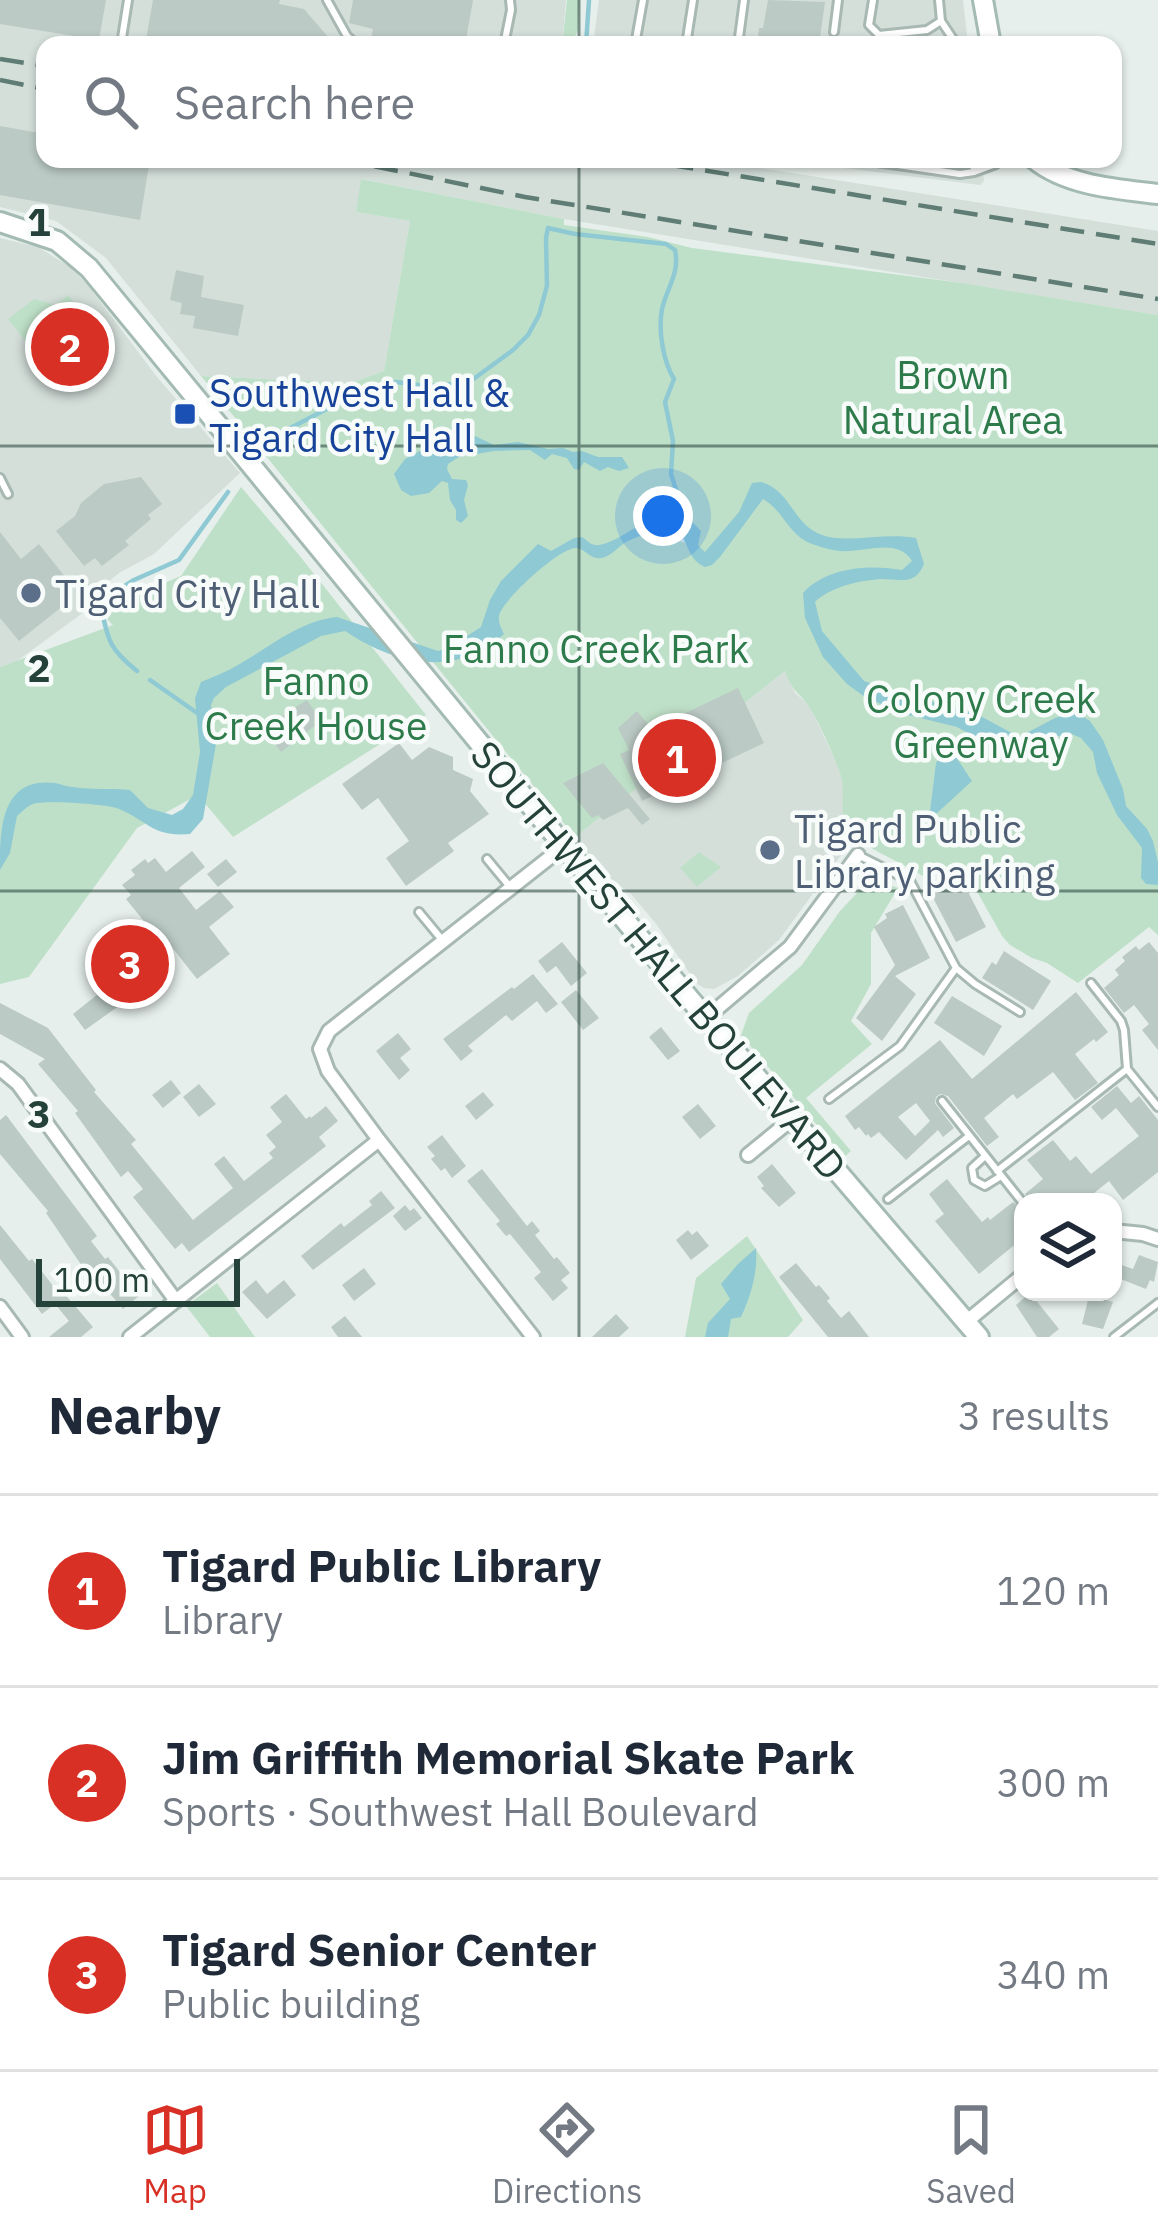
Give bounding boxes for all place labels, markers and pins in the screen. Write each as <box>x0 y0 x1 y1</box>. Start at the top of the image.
pin: 2 <box>31 302 109 392</box>
place label: Southwest Hall & Tigard City Hall <box>209 367 510 463</box>
marker: Southwest Hall & Tigard City Hall <box>172 401 198 427</box>
place label: Tigard City Hall <box>55 568 320 619</box>
marker: Tigard City Hall <box>18 580 44 606</box>
pin: 1 <box>638 713 716 803</box>
place label: Tigard Public Library parking <box>794 803 1055 899</box>
marker: Tigard Public Library parking <box>757 837 783 863</box>
pin: 3 <box>91 919 169 1009</box>

